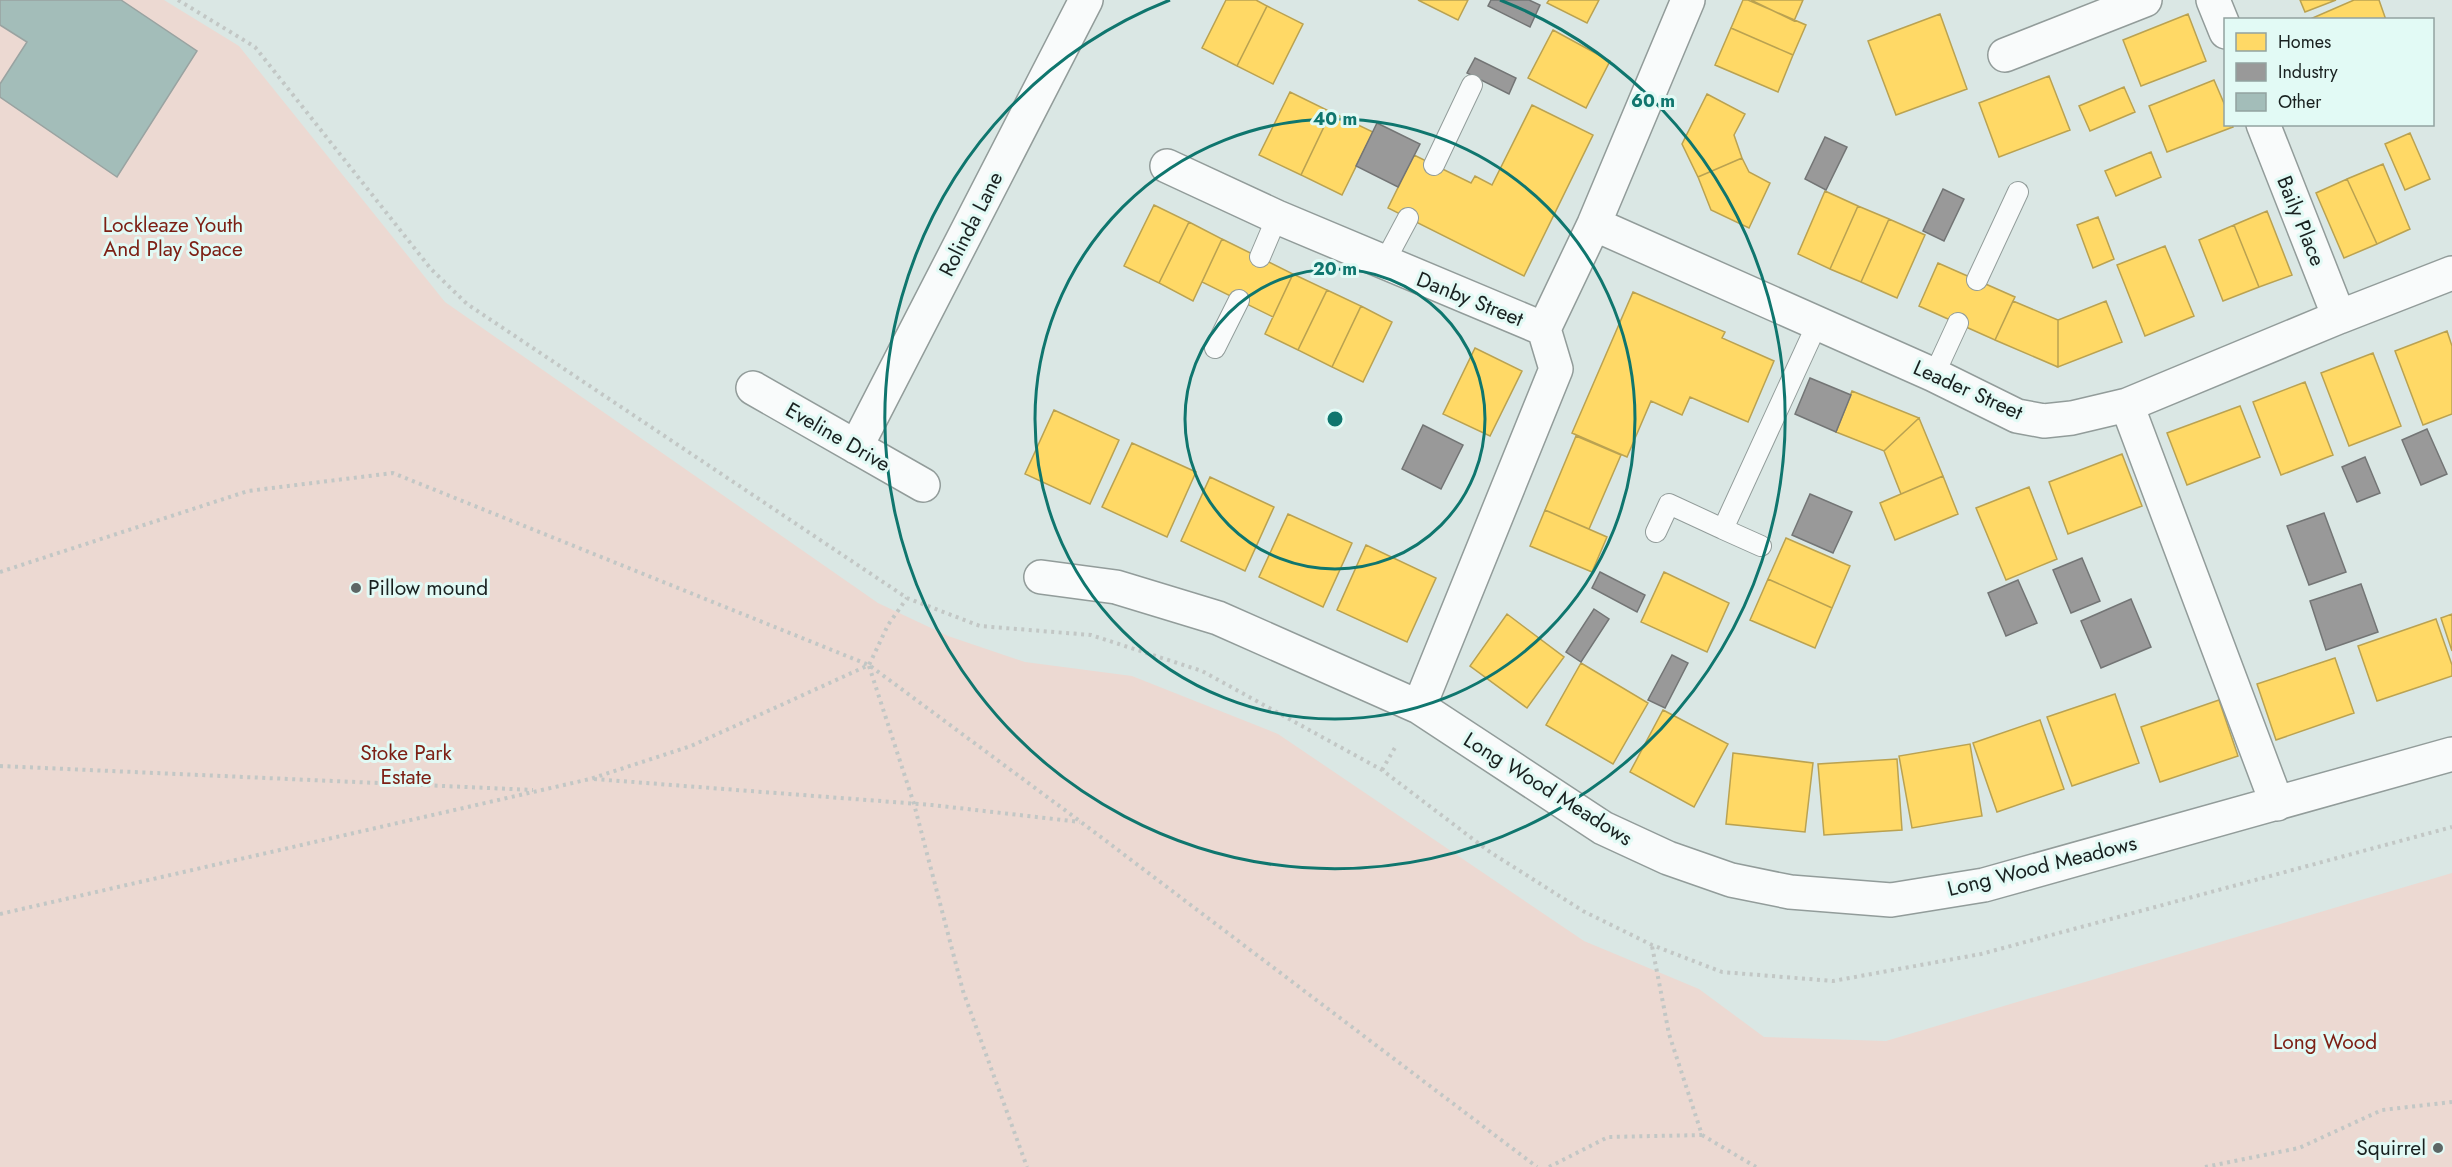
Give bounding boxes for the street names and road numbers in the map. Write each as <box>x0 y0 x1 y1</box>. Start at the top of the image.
street label: Rolinda Lane <box>932 166 1010 282</box>
street label: Baily Place <box>2269 171 2333 271</box>
street label: Danby Street <box>1412 264 1528 334</box>
street label: Leader Street <box>1909 353 2027 427</box>
street label: Eveline Drive <box>780 395 896 479</box>
street label: Long Wood Meadows <box>1458 725 1638 853</box>
street label: Long Wood Meadows <box>1944 828 2140 904</box>

